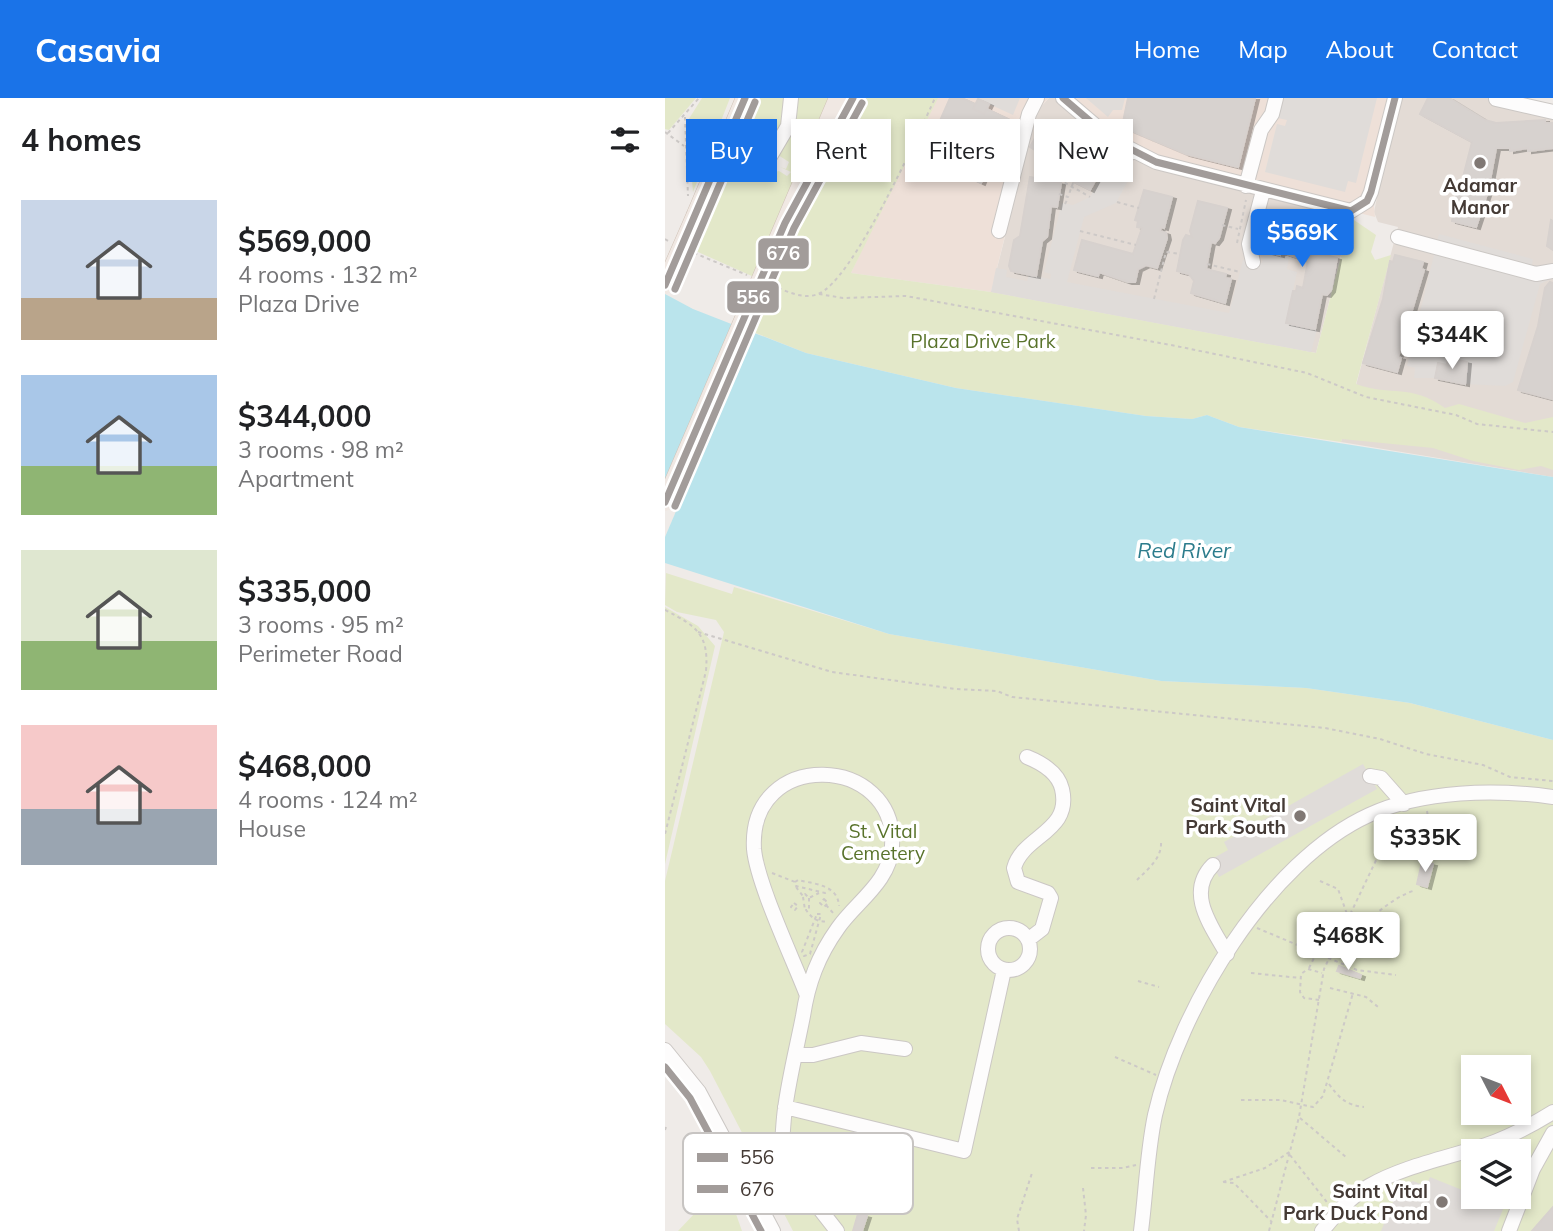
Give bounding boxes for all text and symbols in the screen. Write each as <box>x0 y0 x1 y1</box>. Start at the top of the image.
text: Casavia <box>35 29 161 70</box>
text: Home <box>1134 34 1200 64</box>
text: Map <box>1238 34 1288 64</box>
text: About <box>1326 34 1394 64</box>
text: Contact <box>1432 34 1518 64</box>
chip: Buy <box>686 119 777 182</box>
chip: Rent <box>791 119 891 182</box>
chip: Filters <box>905 119 1020 182</box>
chip: New <box>1034 119 1133 182</box>
text: 4 homes <box>21 121 142 159</box>
icon: filters <box>606 121 644 159</box>
marker: Adamar Manor <box>1472 155 1488 171</box>
place label: Adamar Manor <box>1443 173 1518 219</box>
pin: $569K <box>1253 209 1351 269</box>
text: $569K <box>1267 217 1337 246</box>
text: $569,000 <box>238 222 371 260</box>
icon: home <box>77 228 161 312</box>
line badge: 676 <box>757 237 810 270</box>
text: 676 <box>766 241 800 265</box>
text: 4 rooms · 132 m² <box>238 260 418 289</box>
line badge: 556 <box>726 280 780 314</box>
text: 556 <box>736 285 770 309</box>
text: Plaza Drive <box>238 289 359 318</box>
pin: $344K <box>1403 312 1501 371</box>
text: $344K <box>1417 319 1487 348</box>
park label: Plaza Drive Park <box>910 329 1056 353</box>
text: $344,000 <box>238 397 371 435</box>
icon: home <box>77 403 161 487</box>
text: 3 rooms · 98 m² <box>238 435 404 464</box>
text: Apartment <box>238 464 354 493</box>
water label: Red River <box>1137 537 1232 563</box>
text: $335,000 <box>238 572 371 610</box>
icon: home <box>77 578 161 662</box>
text: 3 rooms · 95 m² <box>238 610 404 639</box>
text: Perimeter Road <box>238 639 403 668</box>
text: $468,000 <box>238 747 371 785</box>
icon: home <box>77 753 161 837</box>
text: 4 rooms · 124 m² <box>238 785 418 814</box>
place label: Saint Vital Park South <box>1185 793 1286 839</box>
marker: Saint Vital Park South <box>1292 808 1308 824</box>
text: House <box>238 814 306 843</box>
pin: $335K <box>1376 814 1474 874</box>
park label: St. Vital Cemetery <box>841 819 925 865</box>
text: $335K <box>1390 822 1460 851</box>
pin: $468K <box>1299 912 1397 972</box>
text: $468K <box>1313 920 1383 949</box>
north arrow <box>1461 1055 1531 1125</box>
map controls <box>1461 1055 1531 1209</box>
legend <box>683 1133 913 1214</box>
button: layers <box>1461 1139 1531 1209</box>
text: 556 <box>740 1145 774 1169</box>
text: 676 <box>740 1177 774 1201</box>
place label: Saint Vital Park Duck Pond <box>1283 1179 1428 1225</box>
marker: Saint Vital Park Duck Pond <box>1434 1194 1450 1210</box>

